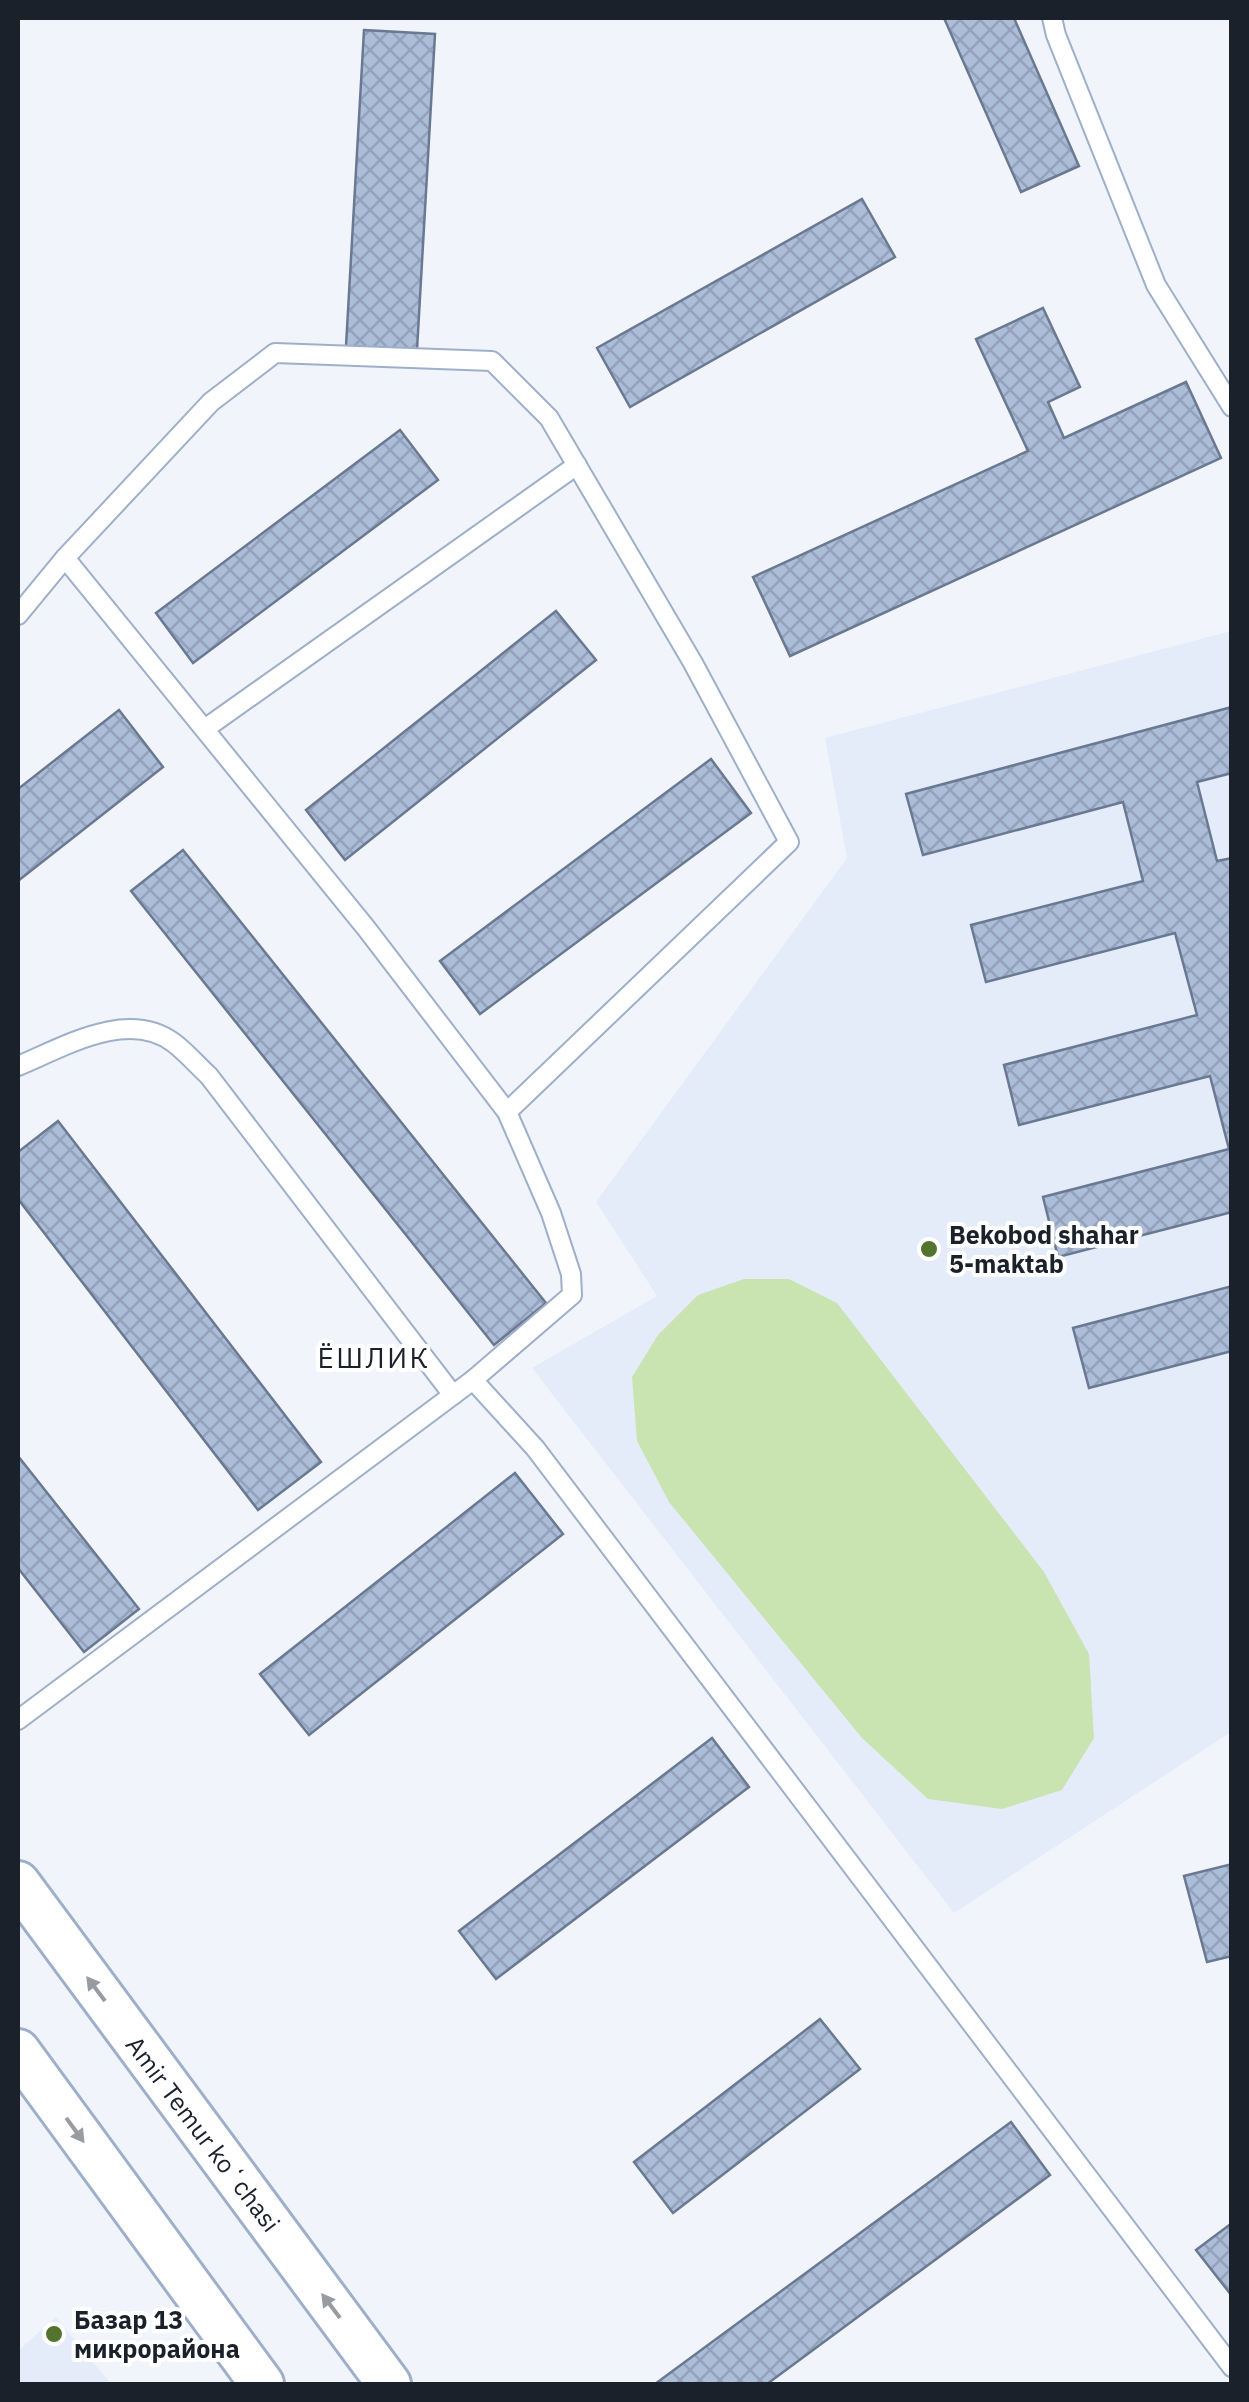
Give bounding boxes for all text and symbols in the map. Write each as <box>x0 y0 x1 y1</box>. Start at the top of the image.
place label: Bekobod shahar 5-maktab <box>949 1218 1139 1280</box>
marker: Bekobod shahar 5-maktab <box>918 1238 940 1260</box>
district label: ЁШЛИК <box>317 1339 431 1376</box>
one-way arrow <box>87 1976 106 2002</box>
street label: Amir Temur koʻchasi <box>119 2029 288 2238</box>
one-way arrow <box>65 2117 84 2143</box>
one-way arrow <box>322 2293 342 2319</box>
place label: Базар 13 микрорайона <box>74 2303 240 2365</box>
marker: Базар 13 микрорайона <box>43 2323 65 2345</box>

